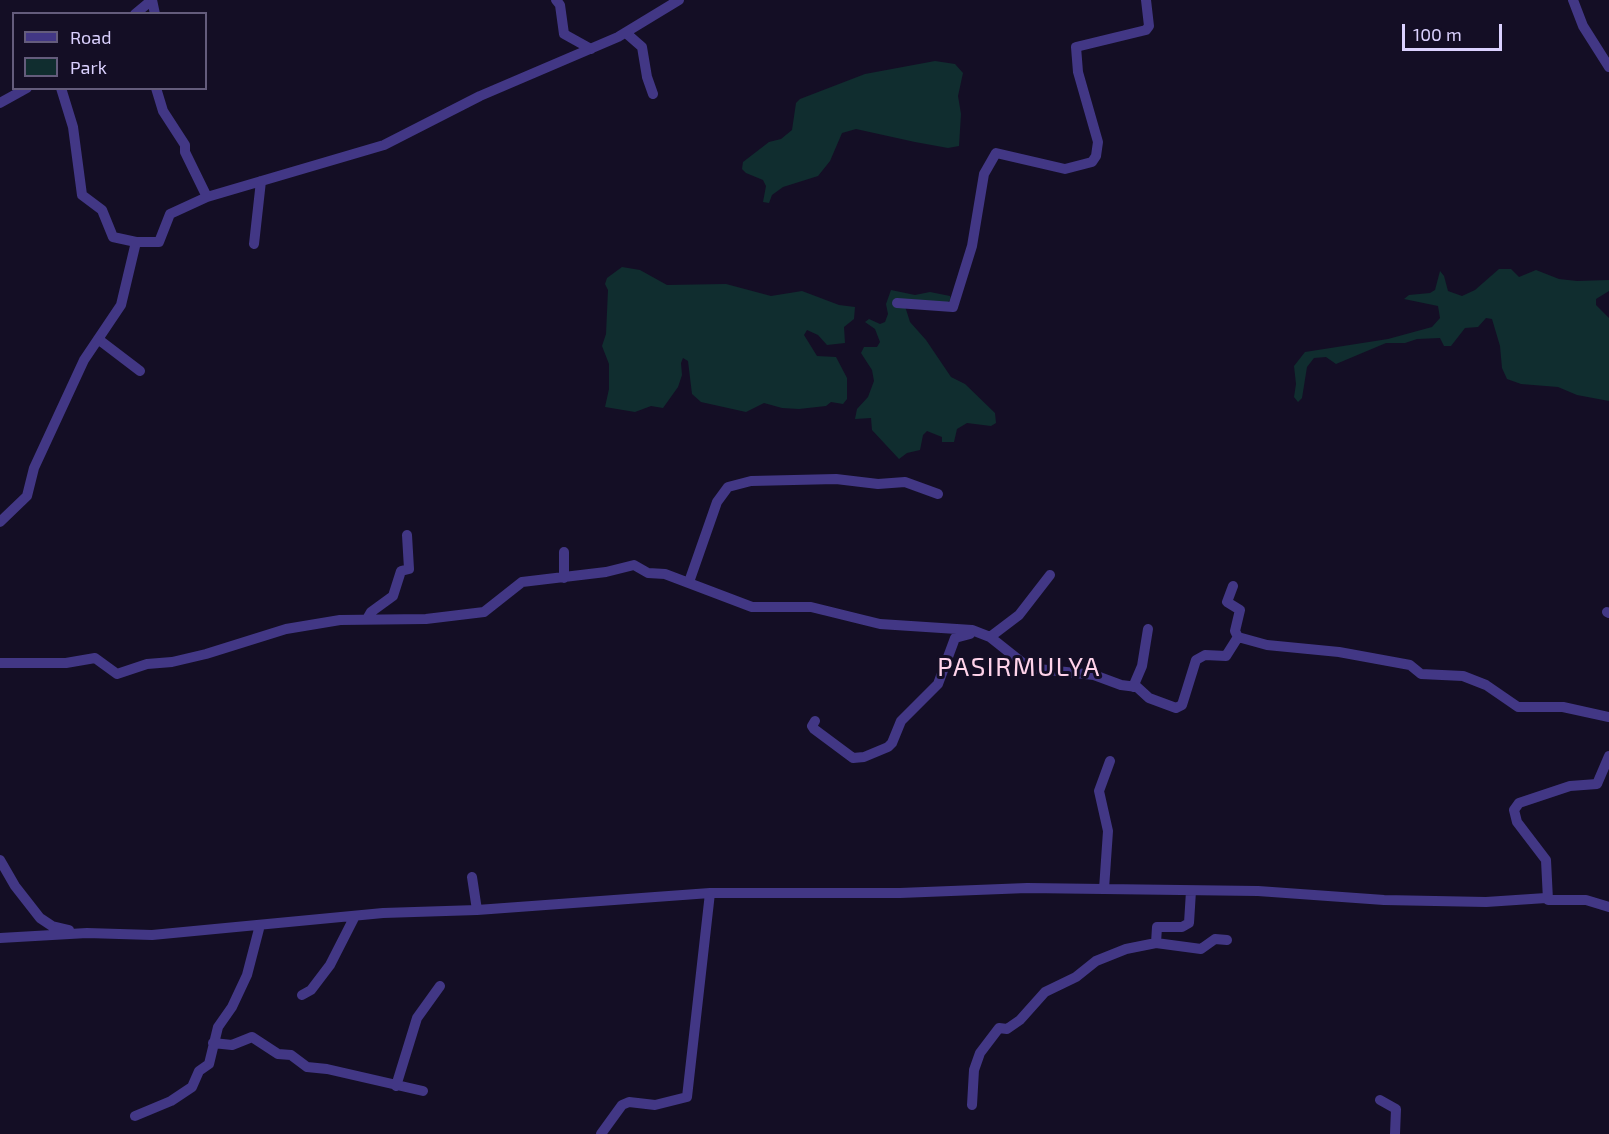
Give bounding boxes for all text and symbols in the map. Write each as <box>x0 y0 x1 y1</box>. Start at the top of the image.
legend <box>12 12 207 90</box>
scale bar <box>1405 12 1506 50</box>
text: 100 m <box>1413 23 1462 45</box>
text: Road <box>70 26 111 48</box>
text: Park <box>70 56 107 78</box>
district label: PASIRMULYA <box>937 651 1101 683</box>

